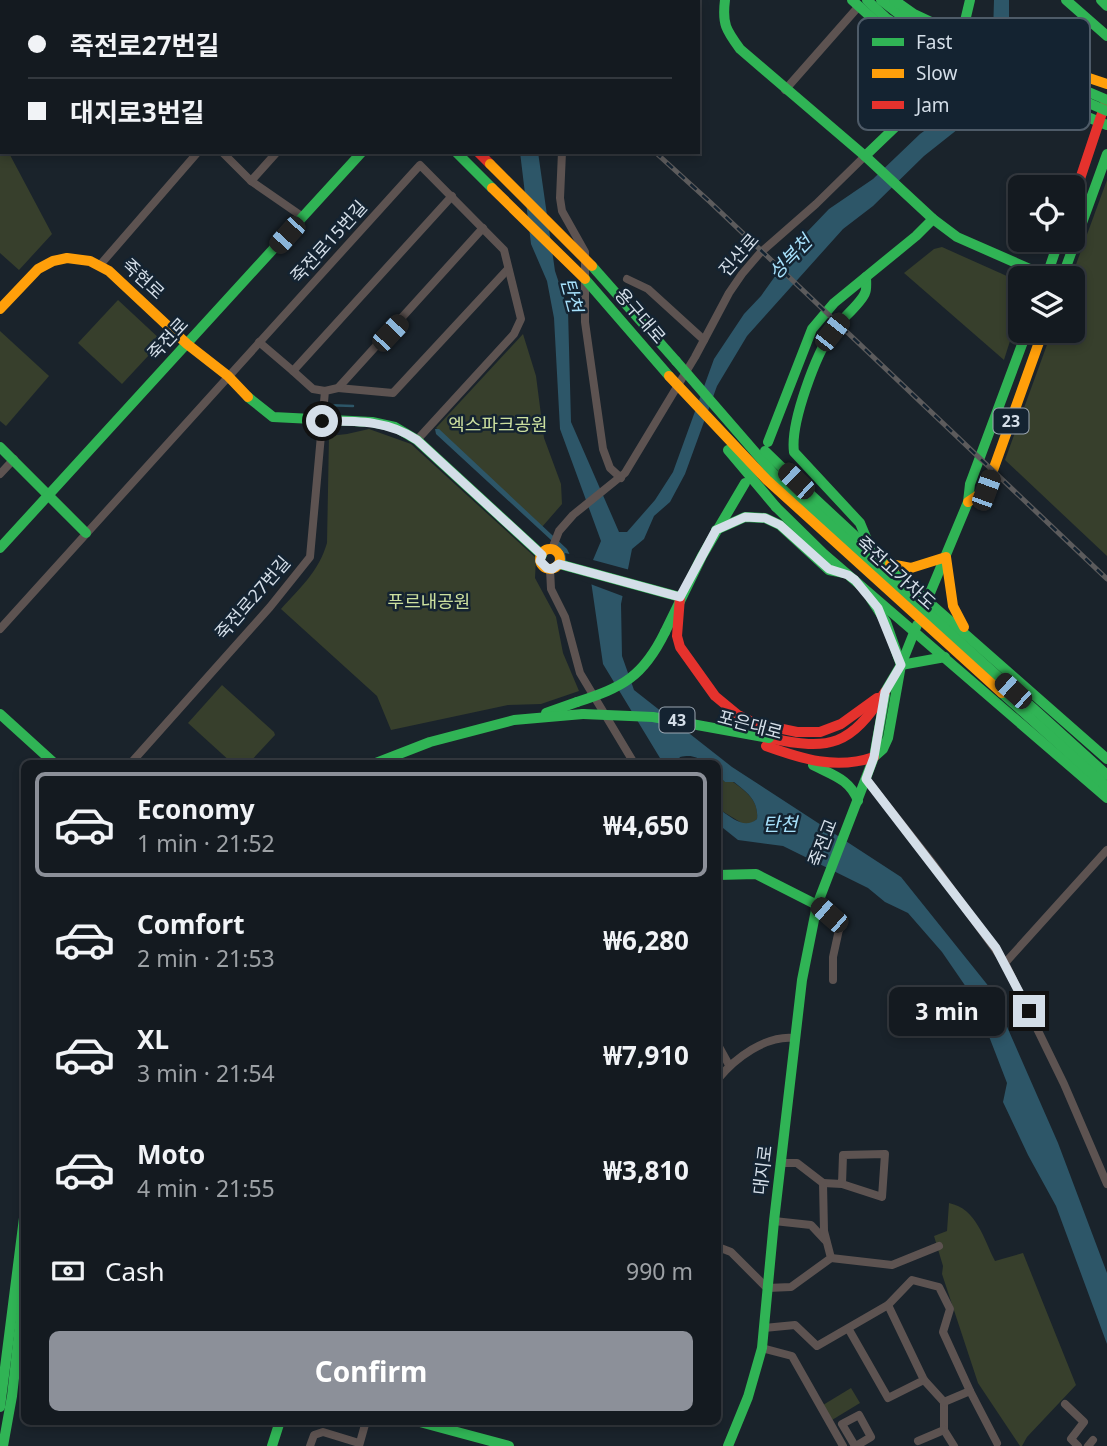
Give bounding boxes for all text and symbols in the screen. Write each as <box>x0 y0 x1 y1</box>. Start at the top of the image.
legend <box>858 18 1090 130</box>
text: 죽전로27번길 <box>70 27 219 63</box>
text: Fast <box>916 29 953 55</box>
text: Slow <box>916 60 957 86</box>
text: Jam <box>914 92 950 118</box>
text: 대지로3번길 <box>70 94 204 130</box>
map controls <box>1008 175 1085 343</box>
button: locate <box>1008 175 1085 252</box>
street label: 죽전로15번길 <box>285 195 372 288</box>
car <box>266 212 309 258</box>
street label: 진산로 <box>713 228 764 281</box>
water label: 성복천 <box>762 228 819 285</box>
street label: 죽현로 <box>117 253 170 304</box>
button: layers <box>1008 266 1085 343</box>
water label: 탄천 <box>555 275 589 317</box>
street label: 용구대로 <box>610 282 672 348</box>
car <box>811 309 854 355</box>
car <box>368 310 413 356</box>
street label: 죽전로 <box>142 312 193 365</box>
route start <box>306 405 338 437</box>
road number: 23 <box>993 408 1028 434</box>
park label: 엑스파크공원 <box>448 412 548 436</box>
car <box>774 459 819 503</box>
car <box>969 467 1004 513</box>
street label: 죽전고가차도 <box>852 530 942 614</box>
street label: 죽전로27번길 <box>209 550 295 644</box>
park label: 푸르내공원 <box>388 589 470 613</box>
car <box>991 669 1036 713</box>
street label: 포은대로 <box>715 704 785 744</box>
road number: 43 <box>660 708 694 733</box>
text: Economy <box>137 791 255 827</box>
icon: car <box>53 793 116 856</box>
text: ₩4,650 <box>603 807 689 843</box>
water label: 탄천 <box>763 811 799 837</box>
street label: 죽전교 <box>802 815 842 870</box>
text: 1 min · 21:52 <box>137 827 275 859</box>
car <box>807 893 852 937</box>
text: Comfort <box>137 906 245 942</box>
icon: car <box>53 908 116 971</box>
text: ₩6,280 <box>603 922 689 958</box>
text: 2 min · 21:53 <box>137 942 275 974</box>
callout: 3 min <box>889 986 1004 1036</box>
text: 3 min <box>915 995 979 1027</box>
route end <box>1013 995 1045 1027</box>
text: XL <box>137 1021 169 1057</box>
icon: car <box>53 1023 116 1086</box>
text: ₩7,910 <box>603 1037 689 1073</box>
text: 3 min · 21:54 <box>137 1057 275 1089</box>
text: Moto <box>137 1136 205 1172</box>
icon: car <box>53 1138 116 1201</box>
street label: 대지로 <box>747 1144 777 1196</box>
text: ₩3,810 <box>603 1152 689 1188</box>
text: 4 min · 21:55 <box>137 1172 275 1204</box>
icon: cash <box>49 1252 87 1290</box>
text: Cash <box>105 1253 165 1289</box>
text: 990 m <box>626 1255 693 1287</box>
button: Confirm <box>49 1331 693 1411</box>

